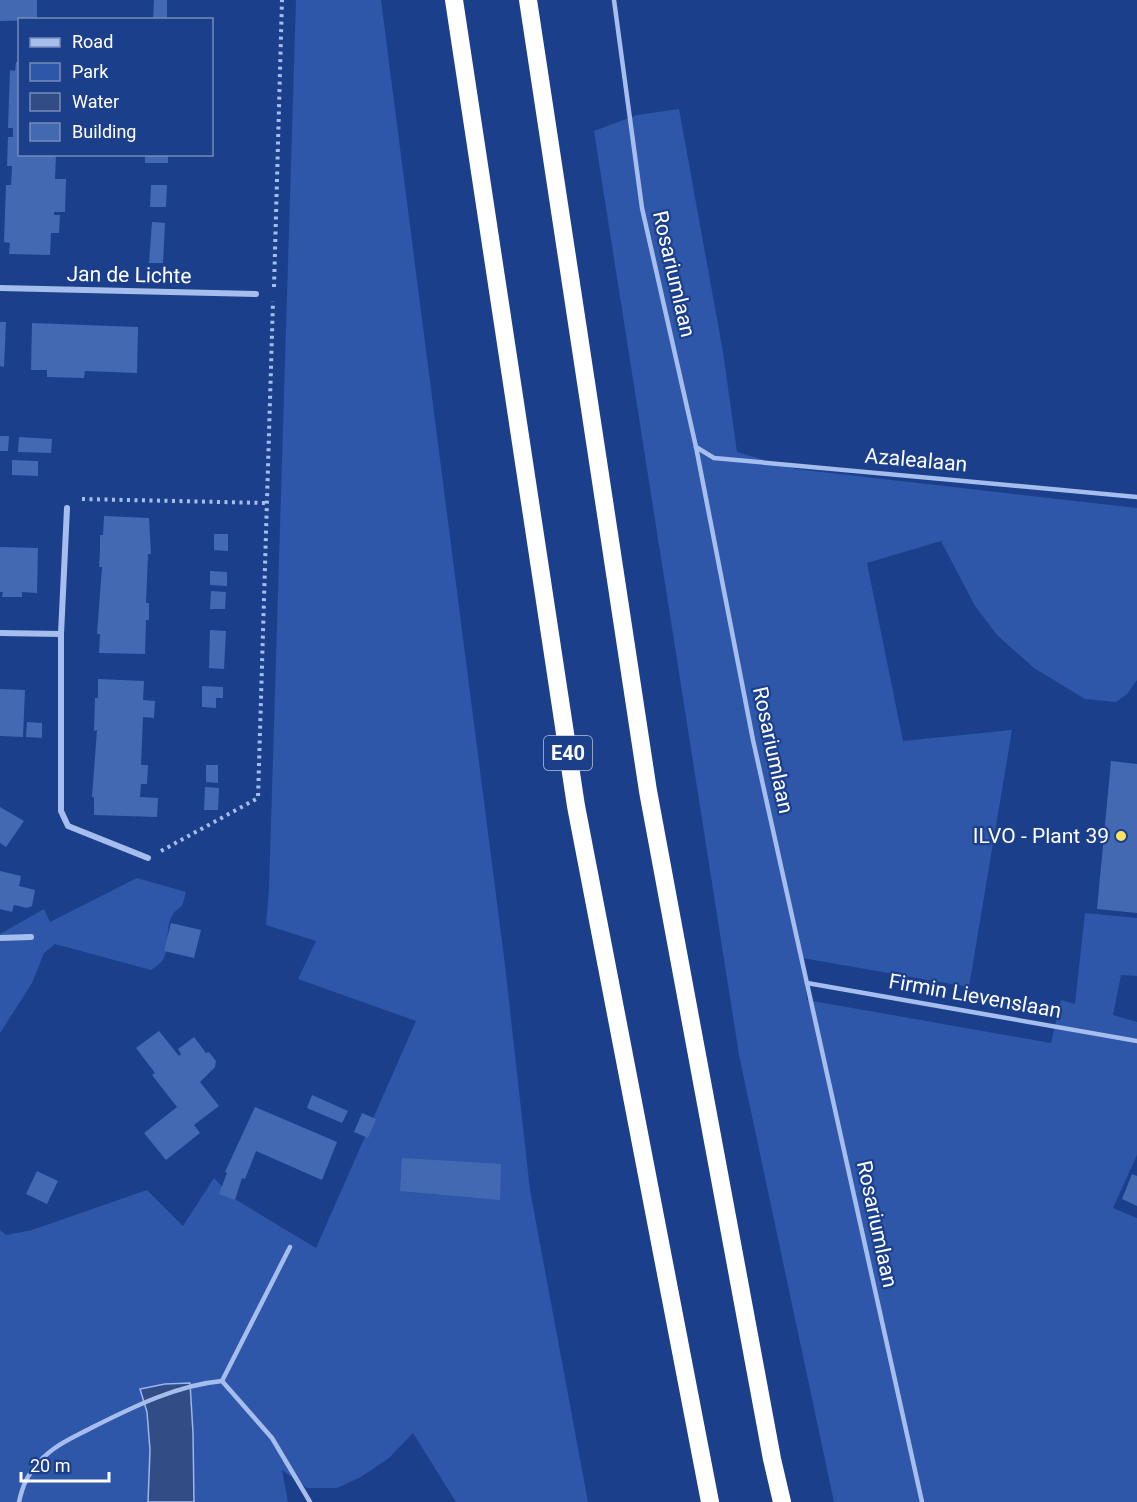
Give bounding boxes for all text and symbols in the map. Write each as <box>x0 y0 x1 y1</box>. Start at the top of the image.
legend <box>18 18 213 156</box>
text: Road <box>72 31 113 52</box>
text: Park <box>72 61 109 82</box>
text: Water <box>72 91 119 112</box>
text: Building <box>72 121 136 142</box>
street label: Rosariumlaan <box>648 208 700 340</box>
street label: Jan de Lichte <box>66 262 192 288</box>
street label: Azalealaan <box>864 444 968 476</box>
street label: Rosariumlaan <box>748 684 798 816</box>
road number: E40 <box>544 736 592 770</box>
place label: ILVO - Plant 39 <box>973 824 1109 848</box>
marker: ILVO - Plant 39 <box>1114 829 1128 843</box>
street label: Firmin Lievenslaan <box>887 969 1063 1023</box>
street label: Rosariumlaan <box>852 1158 902 1290</box>
scale bar <box>21 1445 110 1483</box>
text: 20 m <box>30 1455 70 1476</box>

